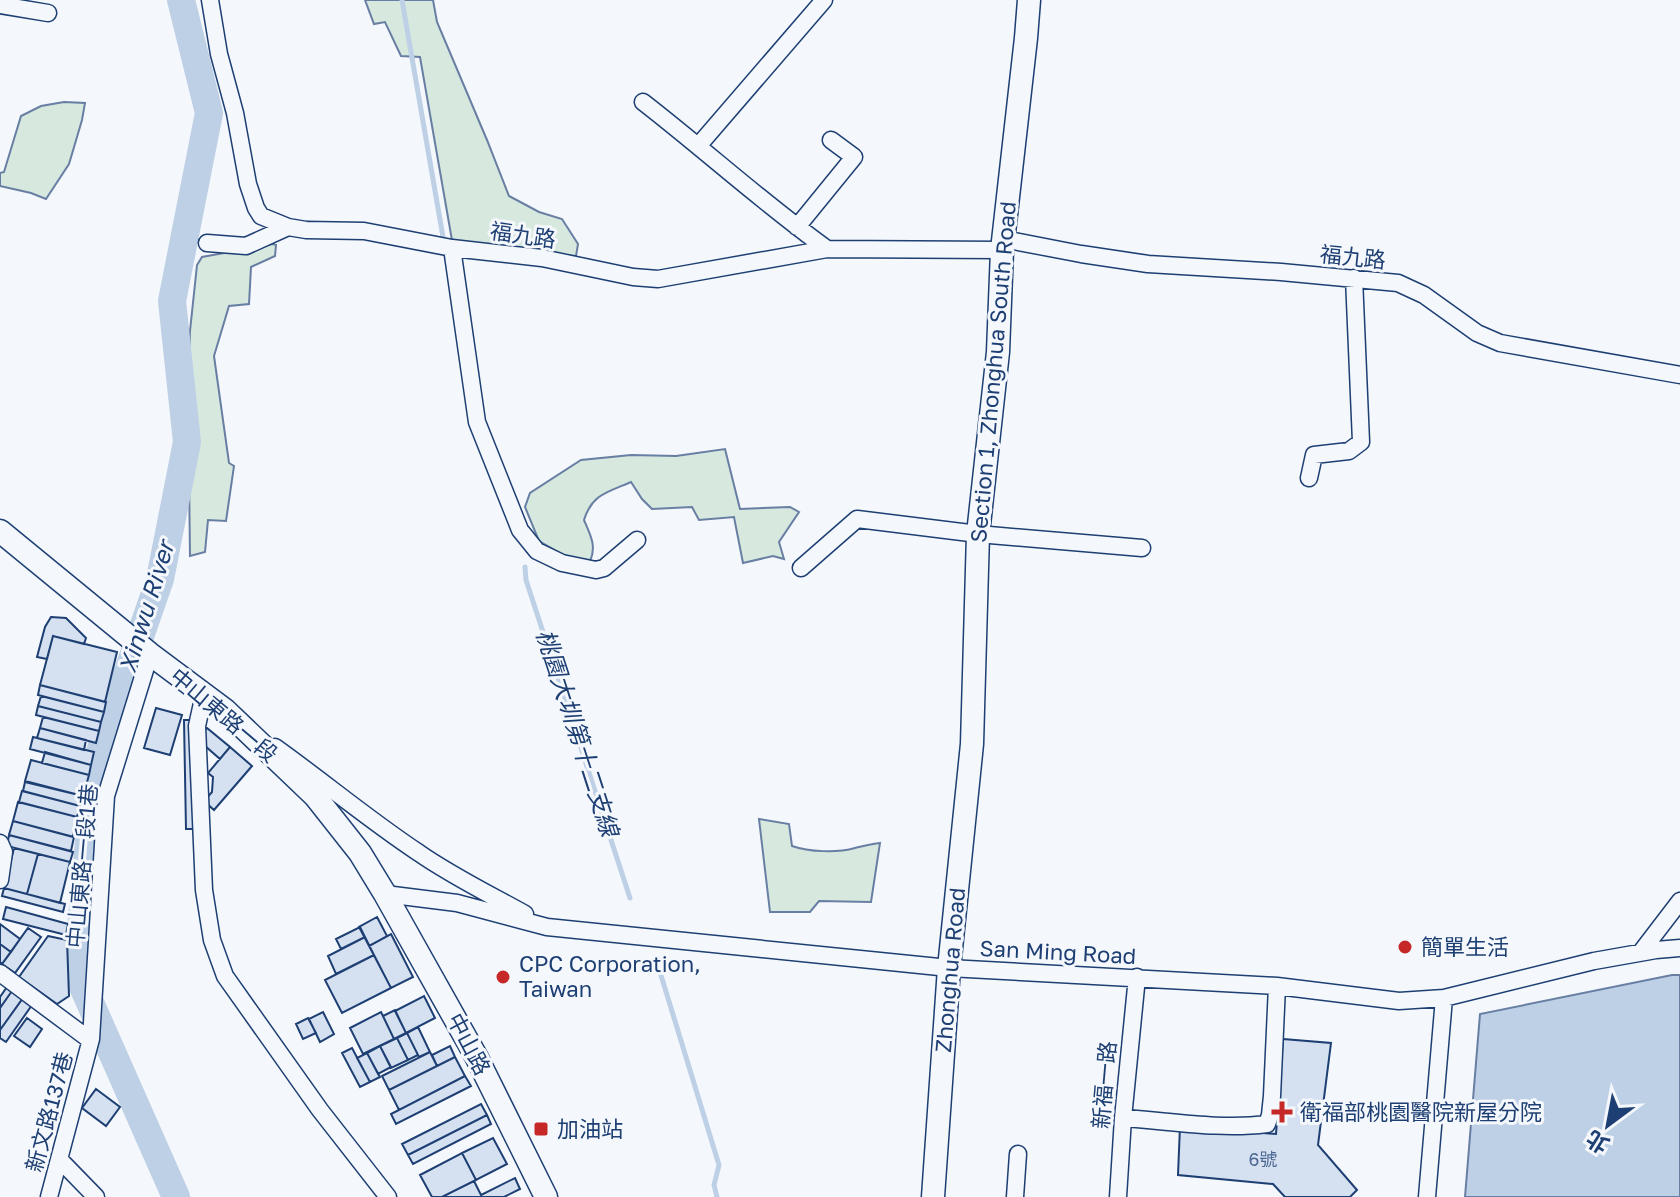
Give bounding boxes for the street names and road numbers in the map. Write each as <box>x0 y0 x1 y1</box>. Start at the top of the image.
street label: Section 1, Zhonghua South Road <box>964 200 1021 544</box>
street label: 福九路 <box>489 217 558 252</box>
street label: 福九路 <box>1319 240 1387 273</box>
street label: 中山東路一段 <box>165 662 284 767</box>
street label: 中山東路一段1巷 <box>61 783 102 949</box>
street label: Zhonghua Road <box>929 886 970 1054</box>
street label: San Ming Road <box>979 934 1137 969</box>
street label: 中山路 <box>442 1008 497 1079</box>
street label: 新福一路 <box>1086 1040 1121 1130</box>
street label: 新文路137巷 <box>20 1049 78 1175</box>

